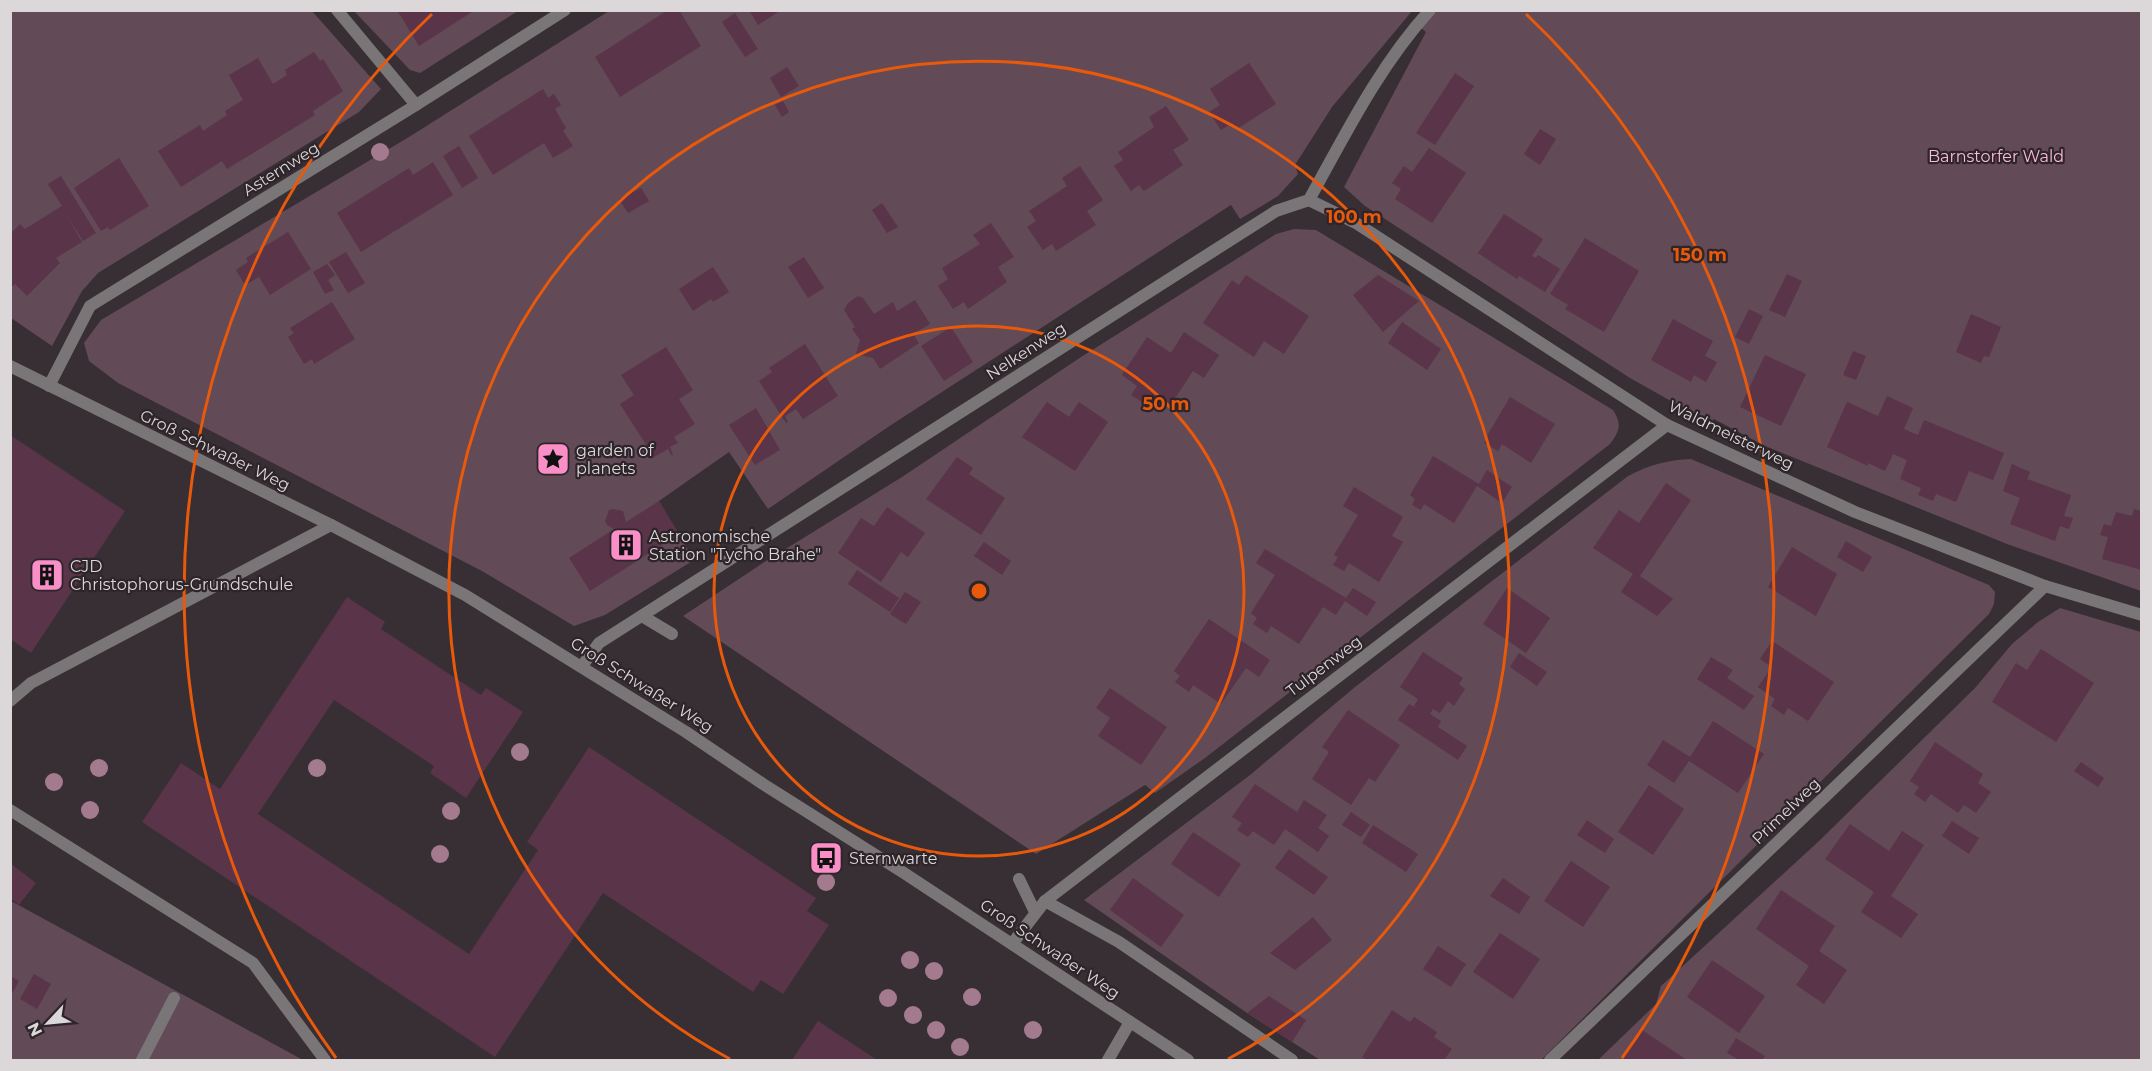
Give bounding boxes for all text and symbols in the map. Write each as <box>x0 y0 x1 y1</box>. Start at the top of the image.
street label: Asternweg <box>239 138 323 200</box>
park label: Barnstorfer Wald <box>1928 147 2064 166</box>
text: 100 m <box>1326 206 1382 228</box>
text: 150 m <box>1673 244 1727 266</box>
street label: Nelkenweg <box>983 318 1069 384</box>
text: 50 m <box>1143 393 1189 415</box>
street label: Waldmeisterweg <box>1665 396 1797 474</box>
street label: Groß Schwaßer Weg <box>137 405 293 495</box>
place icon: garden of planets <box>535 441 571 477</box>
place label: garden of planets <box>576 441 654 478</box>
building icon: Astronomische Station "Tycho Brahe" <box>608 527 644 563</box>
place label: Astronomische Station "Tycho Brahe" <box>649 527 821 564</box>
building icon: CJD Christophorus-Grundschule <box>29 557 65 593</box>
place label: CJD Christophorus-Grundschule <box>70 557 293 594</box>
centre of rings <box>969 581 989 601</box>
street label: Tulpenweg <box>1282 631 1366 701</box>
street label: Groß Schwaßer Weg <box>567 633 717 737</box>
street label: Primelweg <box>1748 774 1824 848</box>
bus stop icon: Sternwarte <box>808 840 844 876</box>
place label: Sternwarte <box>849 849 937 868</box>
street label: Groß Schwaßer Weg <box>976 895 1124 1003</box>
north arrow <box>18 993 78 1053</box>
text: N <box>24 1019 46 1039</box>

